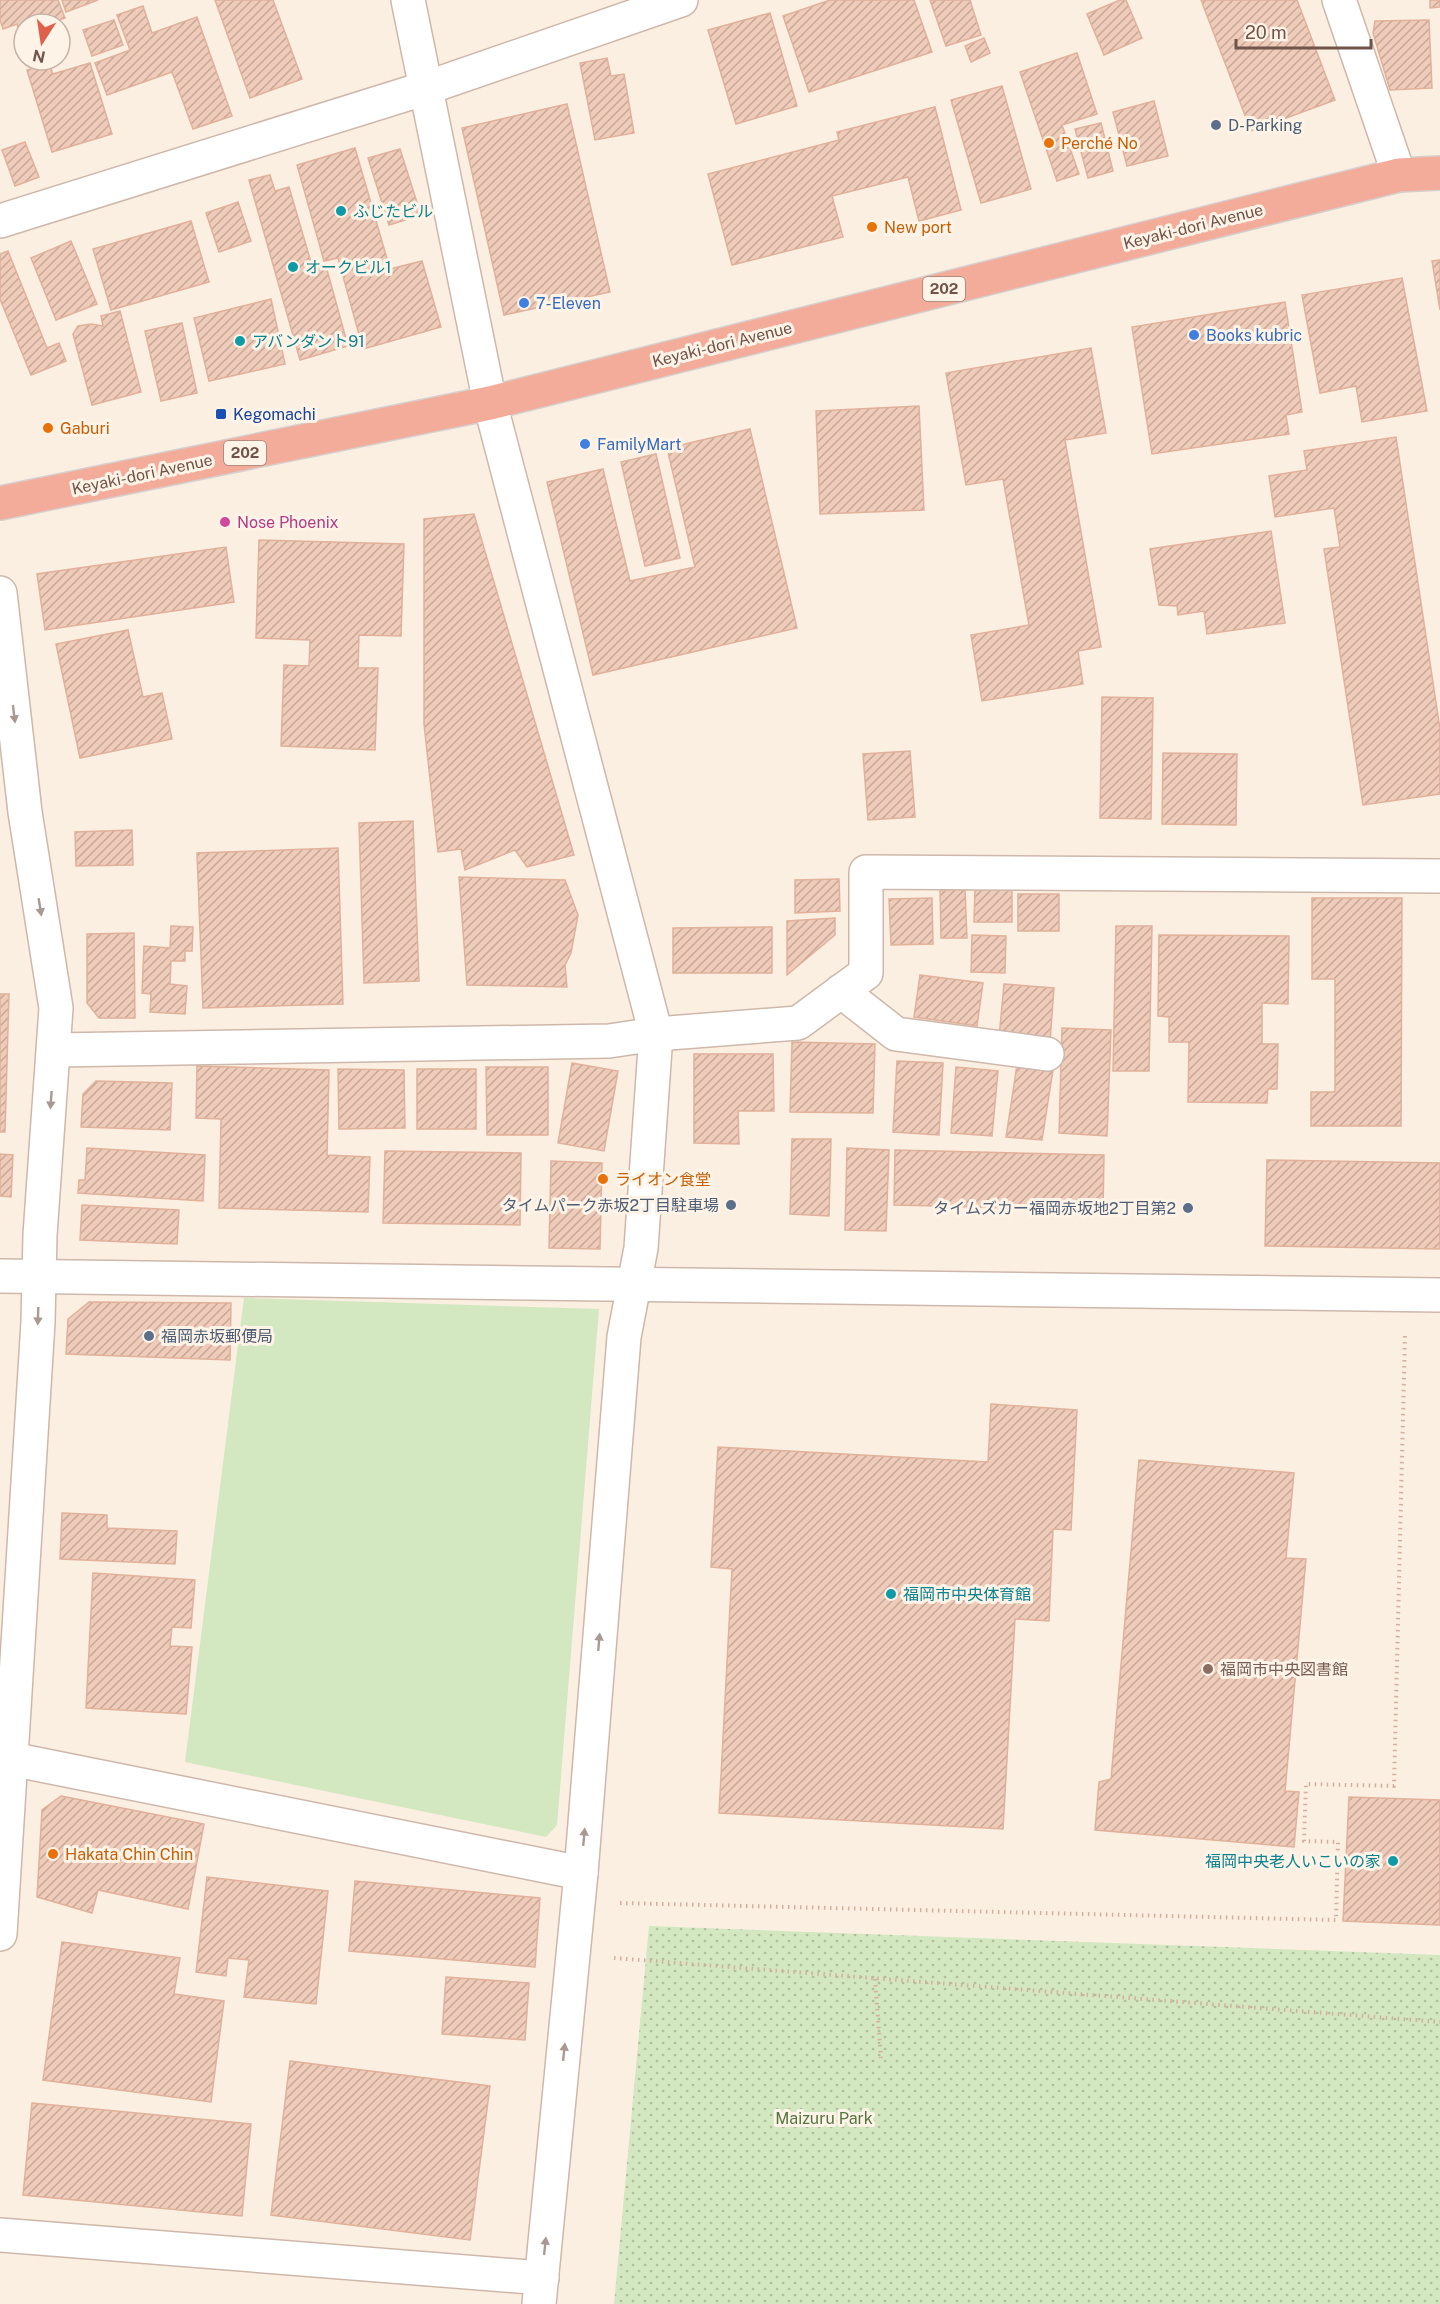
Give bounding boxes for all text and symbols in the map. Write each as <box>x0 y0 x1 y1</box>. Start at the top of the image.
north arrow <box>12 12 72 72</box>
scale bar <box>1236 12 1371 50</box>
text: 20 m <box>1245 22 1287 43</box>
text: N <box>31 46 47 67</box>
place label: D-Parking <box>1228 116 1303 135</box>
marker: D-Parking <box>1209 118 1223 132</box>
place label: Perché No <box>1061 134 1138 153</box>
marker: Perché No <box>1042 136 1056 150</box>
street label: Keyaki-dori Avenue <box>1121 200 1265 253</box>
place label: ふじたビル <box>353 202 433 221</box>
marker: ふじたビル <box>334 204 348 218</box>
place label: New port <box>884 218 952 237</box>
marker: New port <box>865 220 879 234</box>
place label: オークビル1 <box>305 258 392 277</box>
marker: オークビル1 <box>286 260 300 274</box>
road number: 202 <box>923 277 965 301</box>
place label: 7-Eleven <box>536 294 601 313</box>
marker: 7-Eleven <box>517 296 531 310</box>
street label: Keyaki-dori Avenue <box>650 318 794 371</box>
place label: Books kubric <box>1206 326 1302 345</box>
marker: Books kubric <box>1187 328 1201 342</box>
place label: アバンダント91 <box>252 332 365 351</box>
marker: アバンダント91 <box>233 334 247 348</box>
place label: Kegomachi <box>233 405 316 424</box>
marker: Kegomachi <box>214 407 228 421</box>
place label: Gaburi <box>60 419 110 438</box>
marker: Gaburi <box>41 421 55 435</box>
place label: FamilyMart <box>597 435 681 454</box>
marker: FamilyMart <box>578 437 592 451</box>
road number: 202 <box>224 441 266 465</box>
street label: Keyaki-dori Avenue <box>70 450 214 499</box>
place label: Nose Phoenix <box>237 513 339 532</box>
marker: Nose Phoenix <box>218 515 232 529</box>
one-way arrow <box>9 704 19 723</box>
one-way arrow <box>36 897 45 916</box>
one-way arrow <box>46 1091 56 1110</box>
place label: ライオン食堂 <box>615 1170 711 1189</box>
marker: ライオン食堂 <box>596 1172 610 1186</box>
place label: タイムパーク赤坂2丁目駐車場 <box>502 1196 719 1215</box>
marker: タイムパーク赤坂2丁目駐車場 <box>724 1198 738 1212</box>
place label: タイムズカー福岡赤坂地2丁目第2 <box>933 1199 1176 1218</box>
marker: タイムズカー福岡赤坂地2丁目第2 <box>1181 1201 1195 1215</box>
one-way arrow <box>34 1306 43 1325</box>
place label: 福岡赤坂郵便局 <box>161 1327 273 1346</box>
marker: 福岡赤坂郵便局 <box>142 1329 156 1343</box>
place label: 福岡市中央体育館 <box>903 1585 1031 1604</box>
marker: 福岡市中央体育館 <box>884 1587 898 1601</box>
one-way arrow <box>595 1633 604 1652</box>
place label: 福岡市中央図書館 <box>1220 1660 1348 1679</box>
marker: 福岡市中央図書館 <box>1201 1662 1215 1676</box>
one-way arrow <box>579 1827 589 1846</box>
place label: Hakata Chin Chin <box>65 1845 193 1864</box>
marker: Hakata Chin Chin <box>46 1847 60 1861</box>
place label: 福岡中央老人いこいの家 <box>1205 1852 1381 1871</box>
marker: 福岡中央老人いこいの家 <box>1386 1854 1400 1868</box>
one-way arrow <box>559 2042 569 2061</box>
park label: Maizuru Park <box>775 2109 873 2128</box>
one-way arrow <box>540 2236 550 2255</box>

